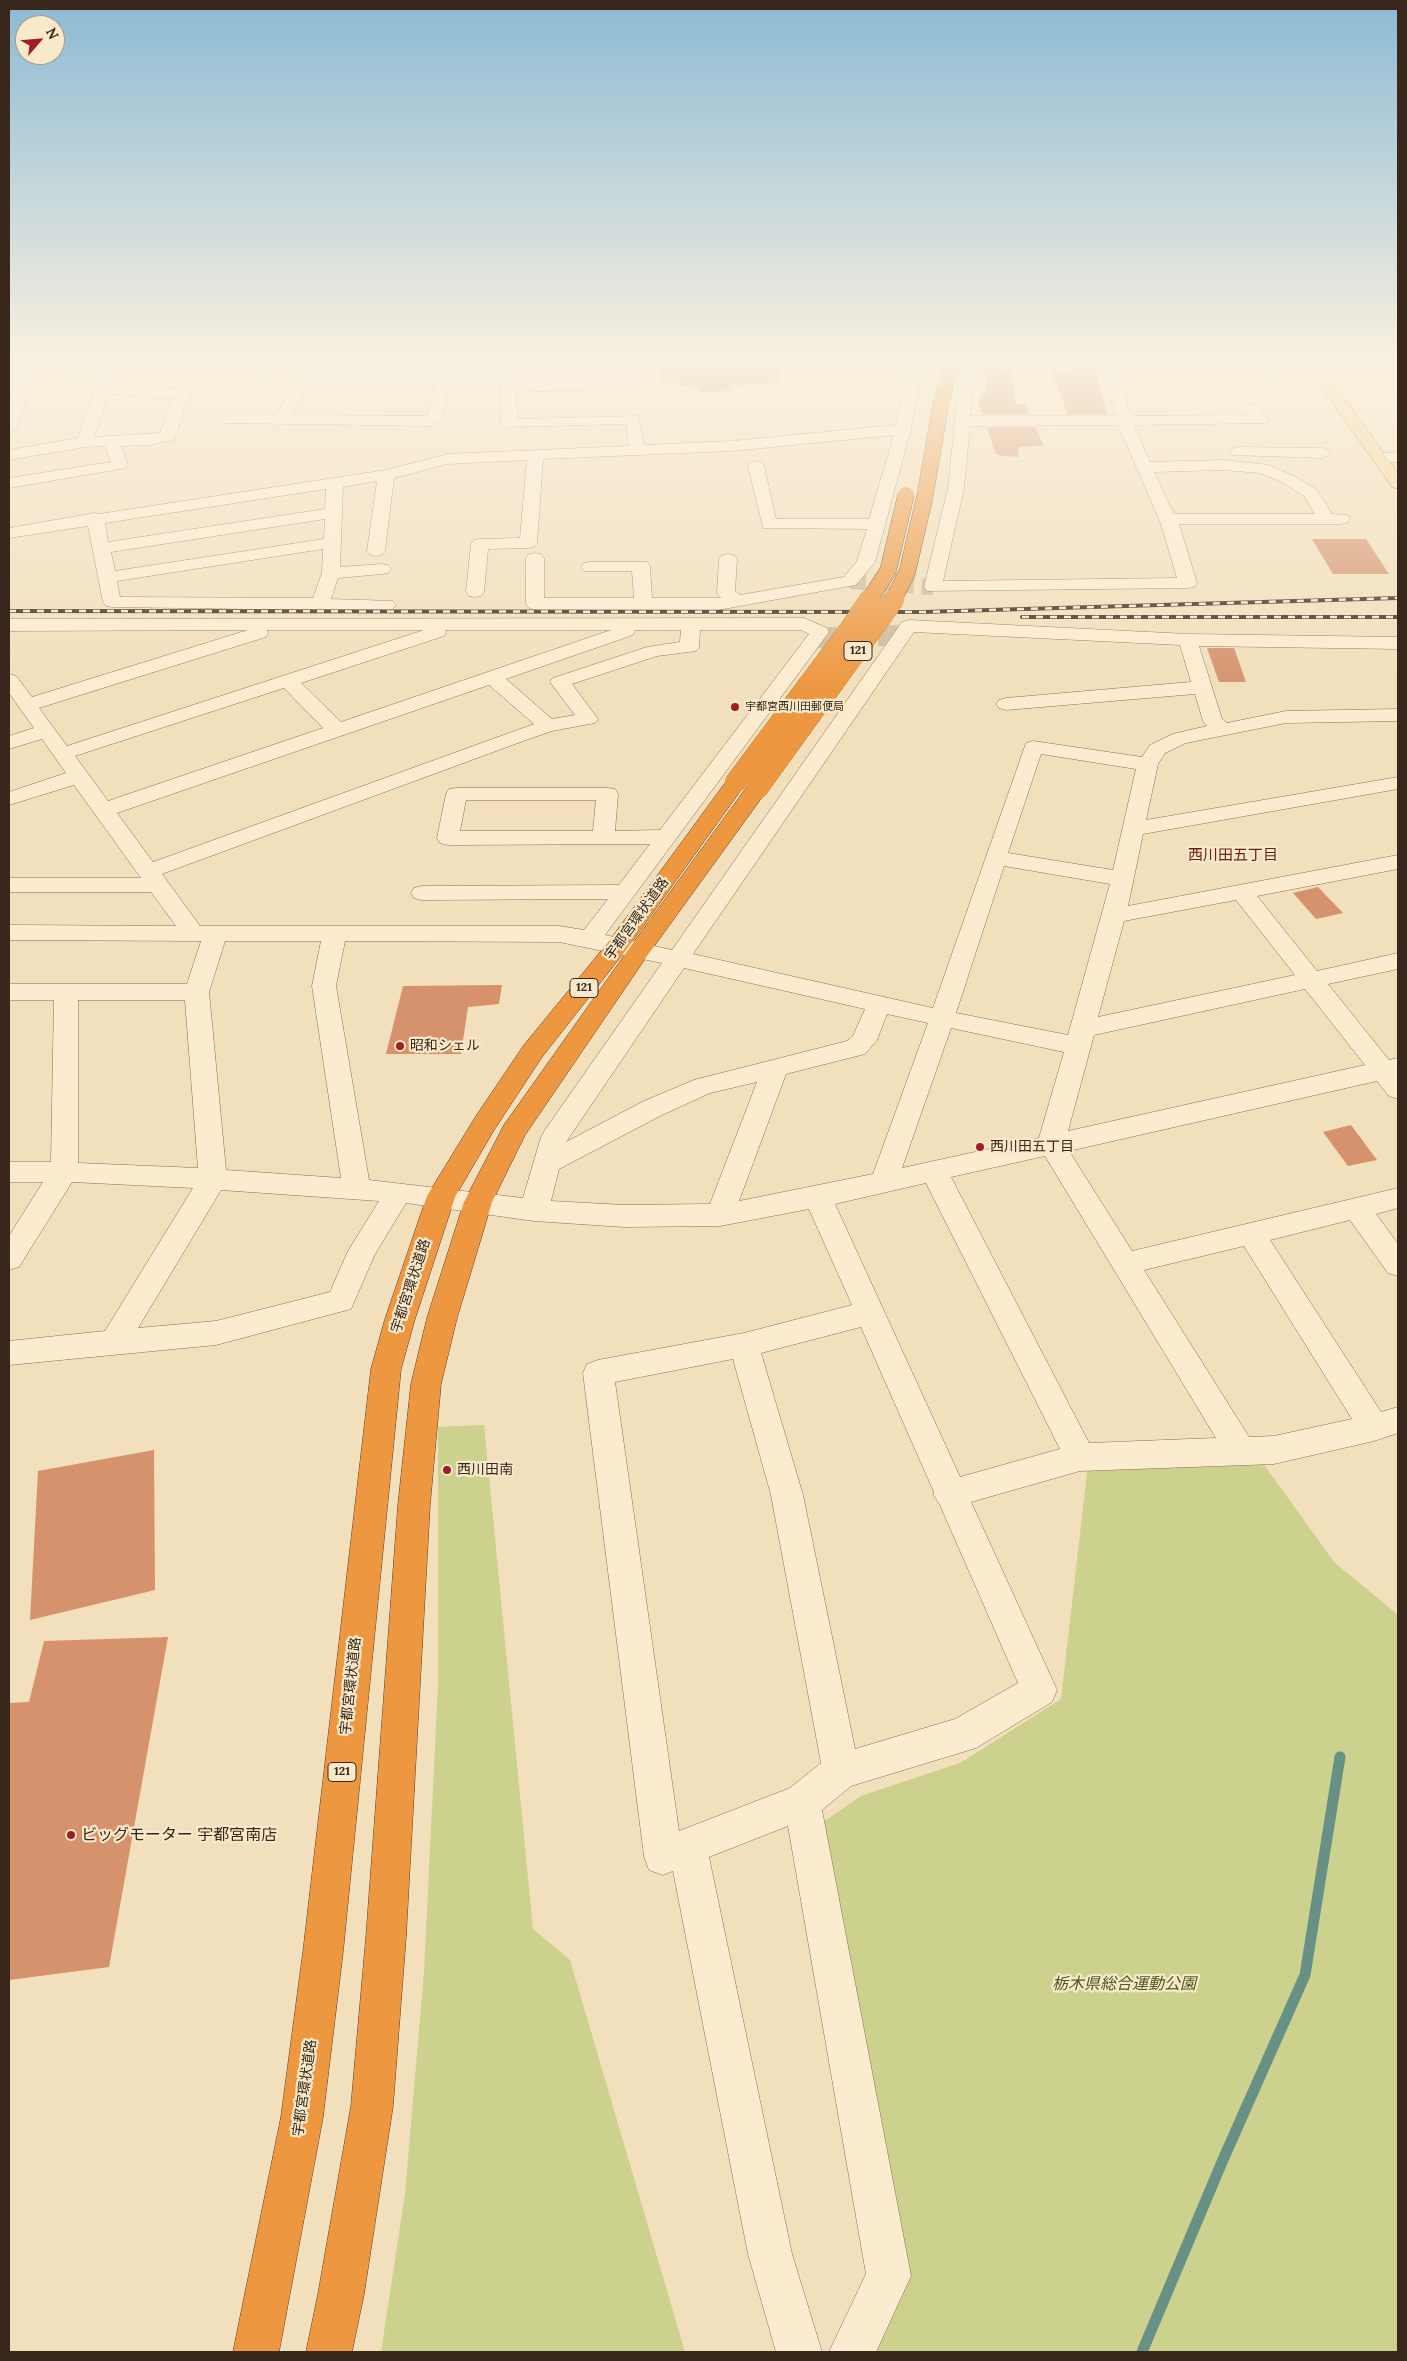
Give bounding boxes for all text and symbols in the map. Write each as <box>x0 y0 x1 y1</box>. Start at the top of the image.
north arrow <box>15 15 65 65</box>
text: N <box>42 25 63 43</box>
road number: 121 <box>844 641 872 660</box>
place label: 宇都宮西川田郵便局 <box>745 700 844 714</box>
marker: 宇都宮西川田郵便局 <box>729 701 741 713</box>
district label: 西川田五丁目 <box>1188 847 1278 865</box>
street label: 宇都宮環状道路 <box>601 874 673 964</box>
road number: 121 <box>570 978 598 998</box>
place label: 昭和シェル <box>410 1038 480 1054</box>
marker: 昭和シェル <box>394 1040 406 1052</box>
place label: 西川田五丁目 <box>990 1139 1074 1155</box>
marker: 西川田五丁目 <box>974 1141 986 1153</box>
street label: 宇都宮環状道路 <box>388 1237 434 1335</box>
place label: 西川田南 <box>457 1462 513 1478</box>
marker: 西川田南 <box>441 1464 453 1476</box>
street label: 宇都宮環状道路 <box>338 1636 364 1736</box>
road number: 121 <box>328 1762 356 1781</box>
place label: ビッグモーター 宇都宮南店 <box>81 1825 277 1845</box>
marker: ビッグモーター 宇都宮南店 <box>65 1829 77 1841</box>
park label: 栃木県総合運動公園 <box>1052 1974 1196 1994</box>
street label: 宇都宮環状道路 <box>290 2038 320 2138</box>

